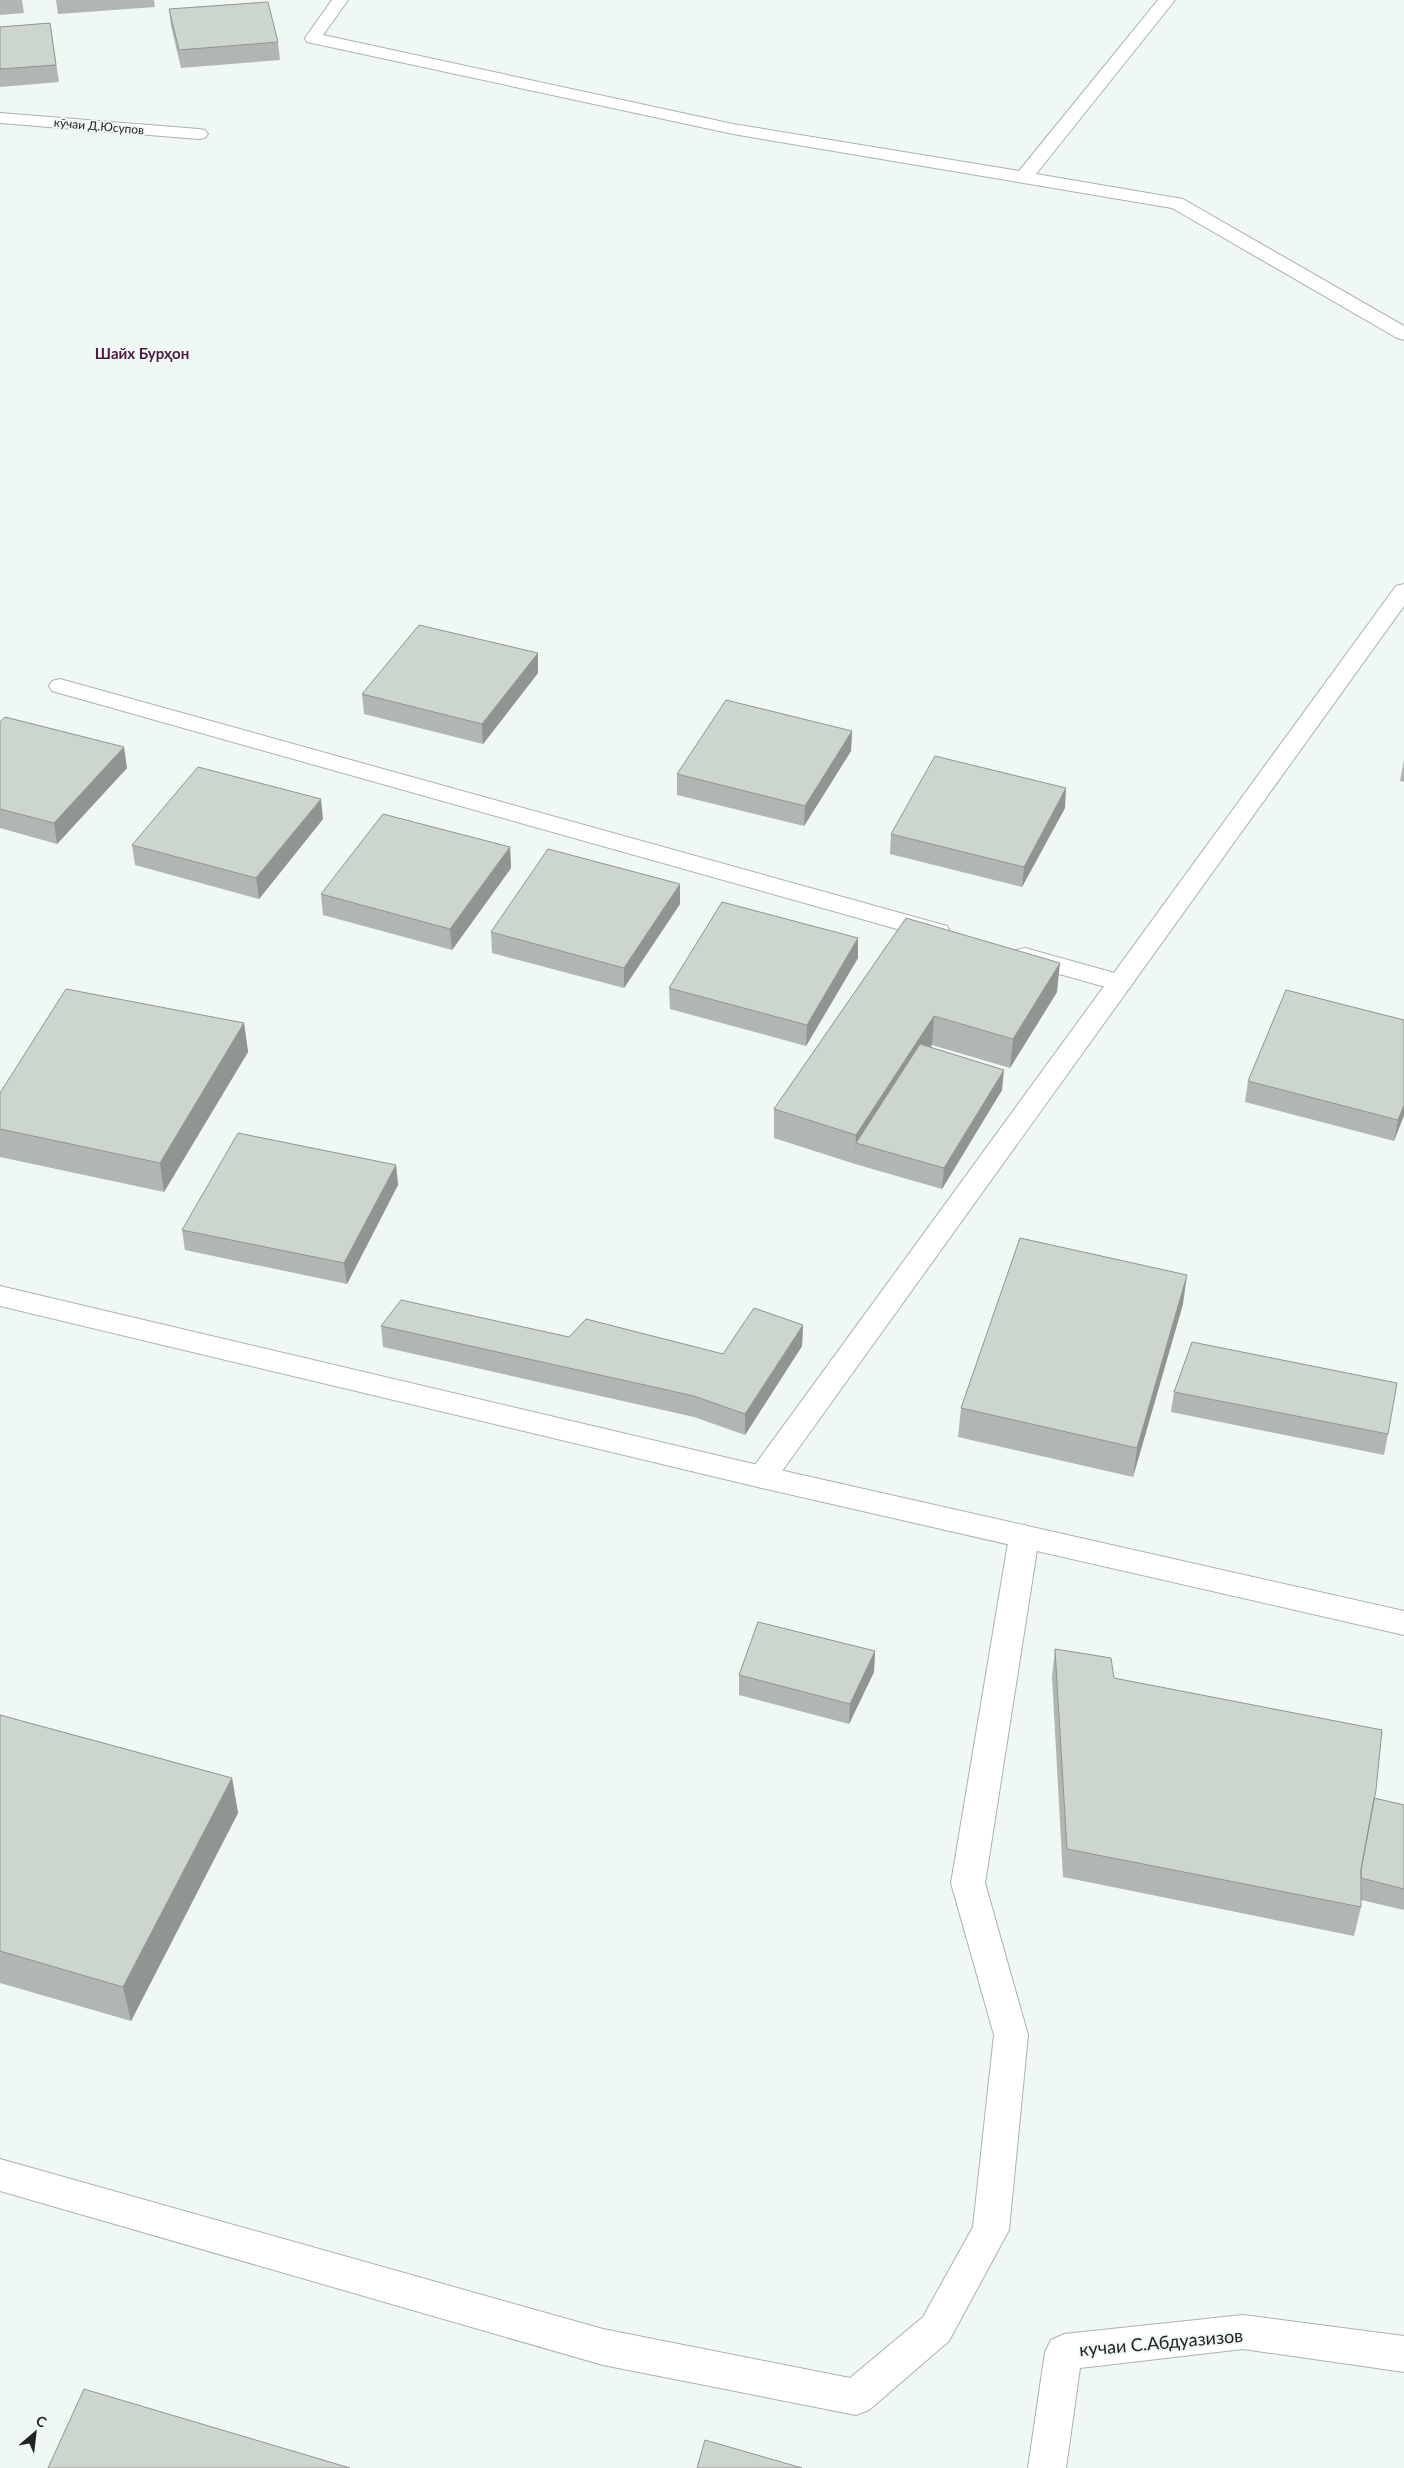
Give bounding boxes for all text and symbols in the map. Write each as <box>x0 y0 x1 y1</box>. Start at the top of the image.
street label: кӯчаи Д.Юсупов <box>53 115 145 137</box>
district label: Шайх Бурҳон <box>95 344 189 362</box>
street label: кучаи С.Абдуазизов <box>1078 2324 1244 2360</box>
north arrow <box>10 2408 60 2458</box>
text: С <box>33 2411 50 2431</box>

